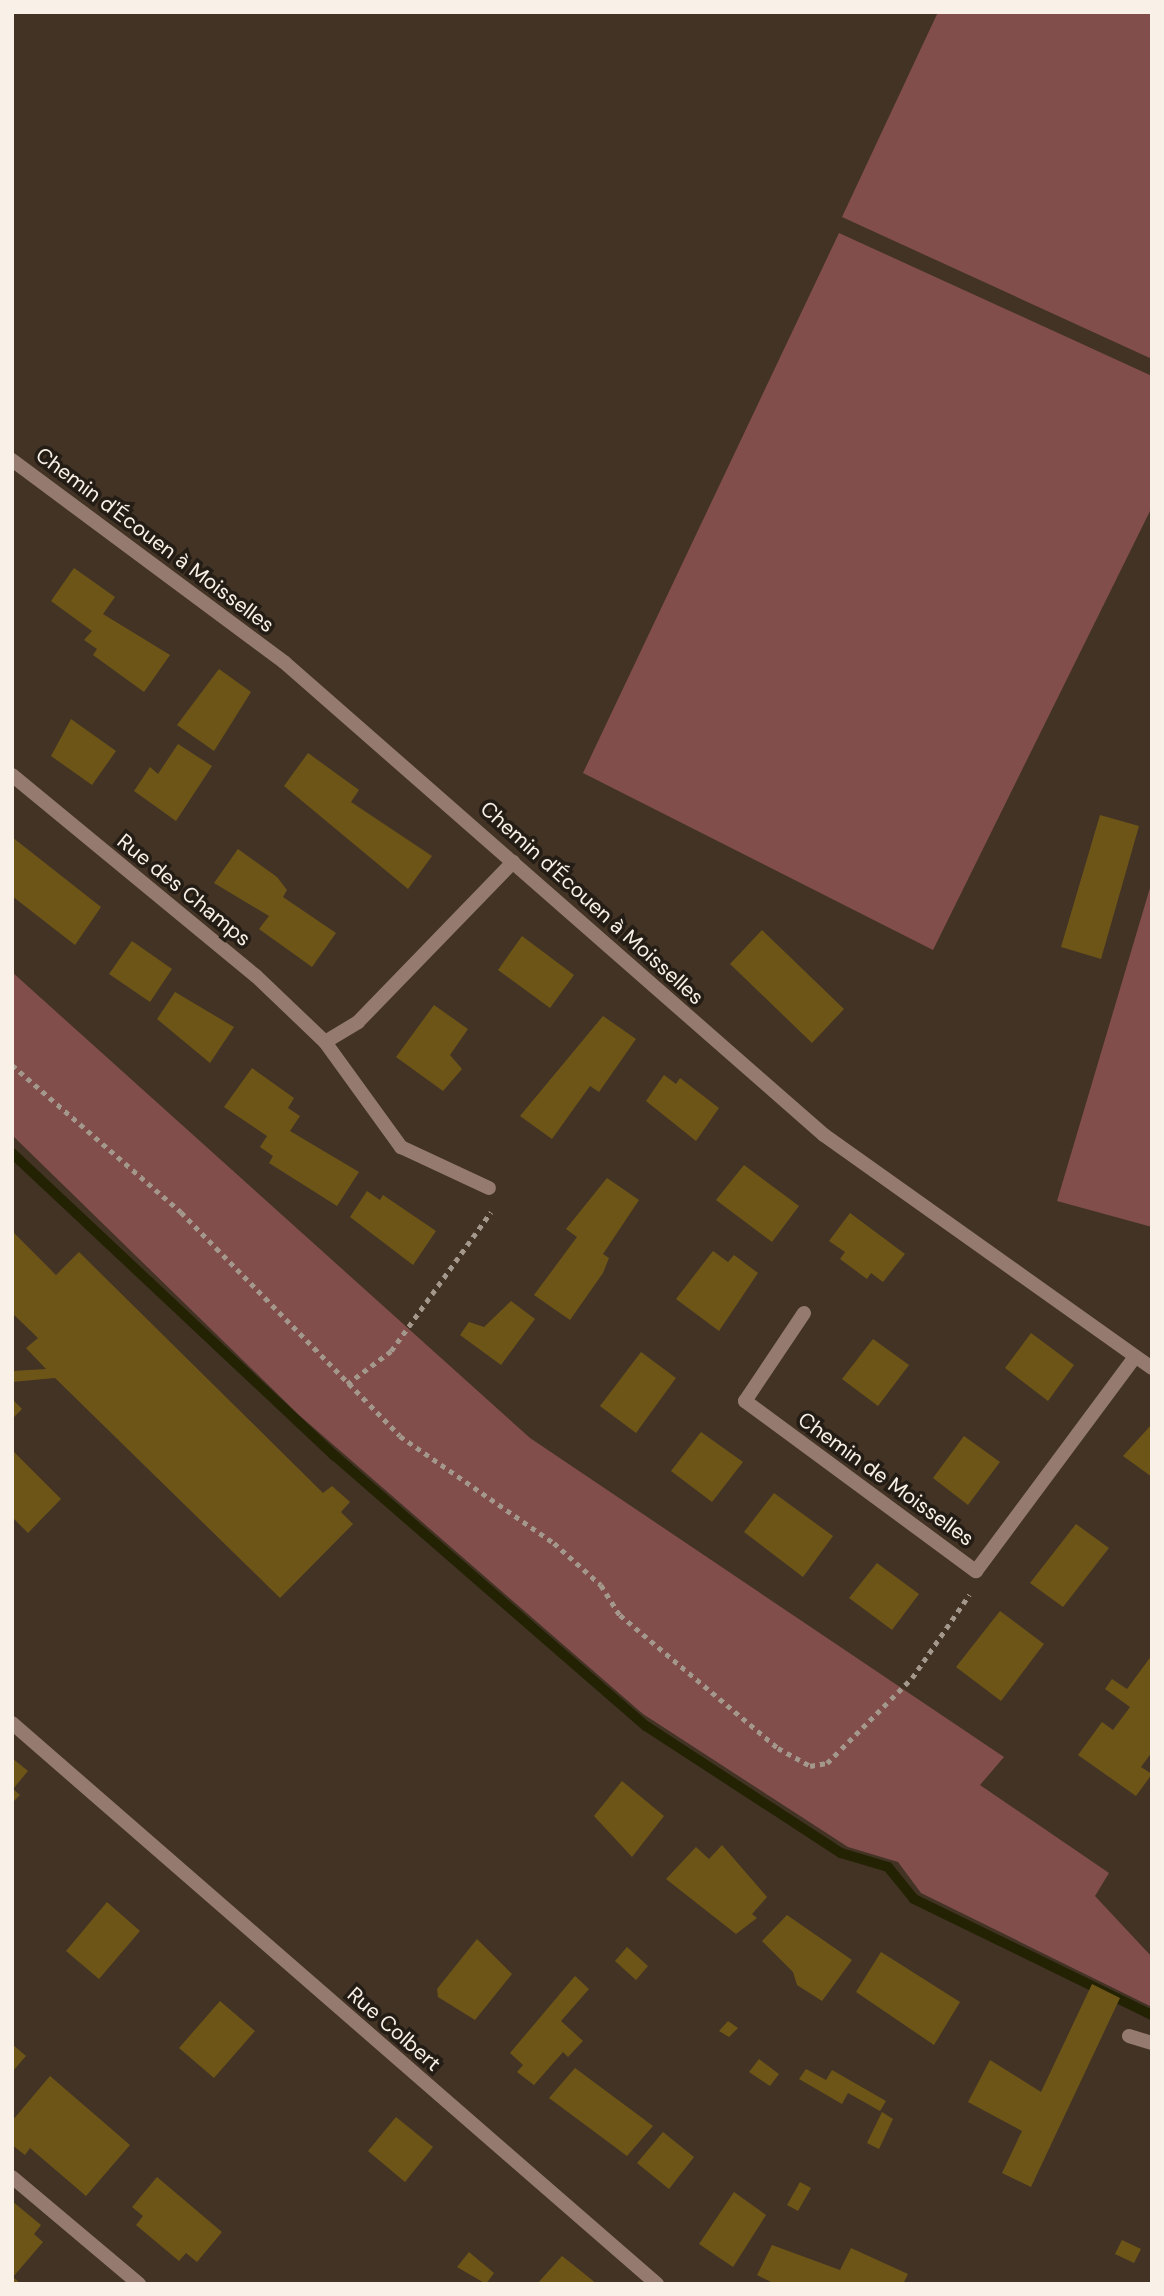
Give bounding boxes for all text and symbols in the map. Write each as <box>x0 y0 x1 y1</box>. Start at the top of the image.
street label: Chemin d'Écouen à Moisselles <box>31 442 279 638</box>
street label: Chemin d'Écouen à Moisselles <box>475 796 709 1010</box>
street label: Rue des Champs <box>112 829 256 951</box>
street label: Chemin de Moisselles <box>793 1407 979 1551</box>
street label: Rue Colbert <box>342 1982 446 2076</box>

